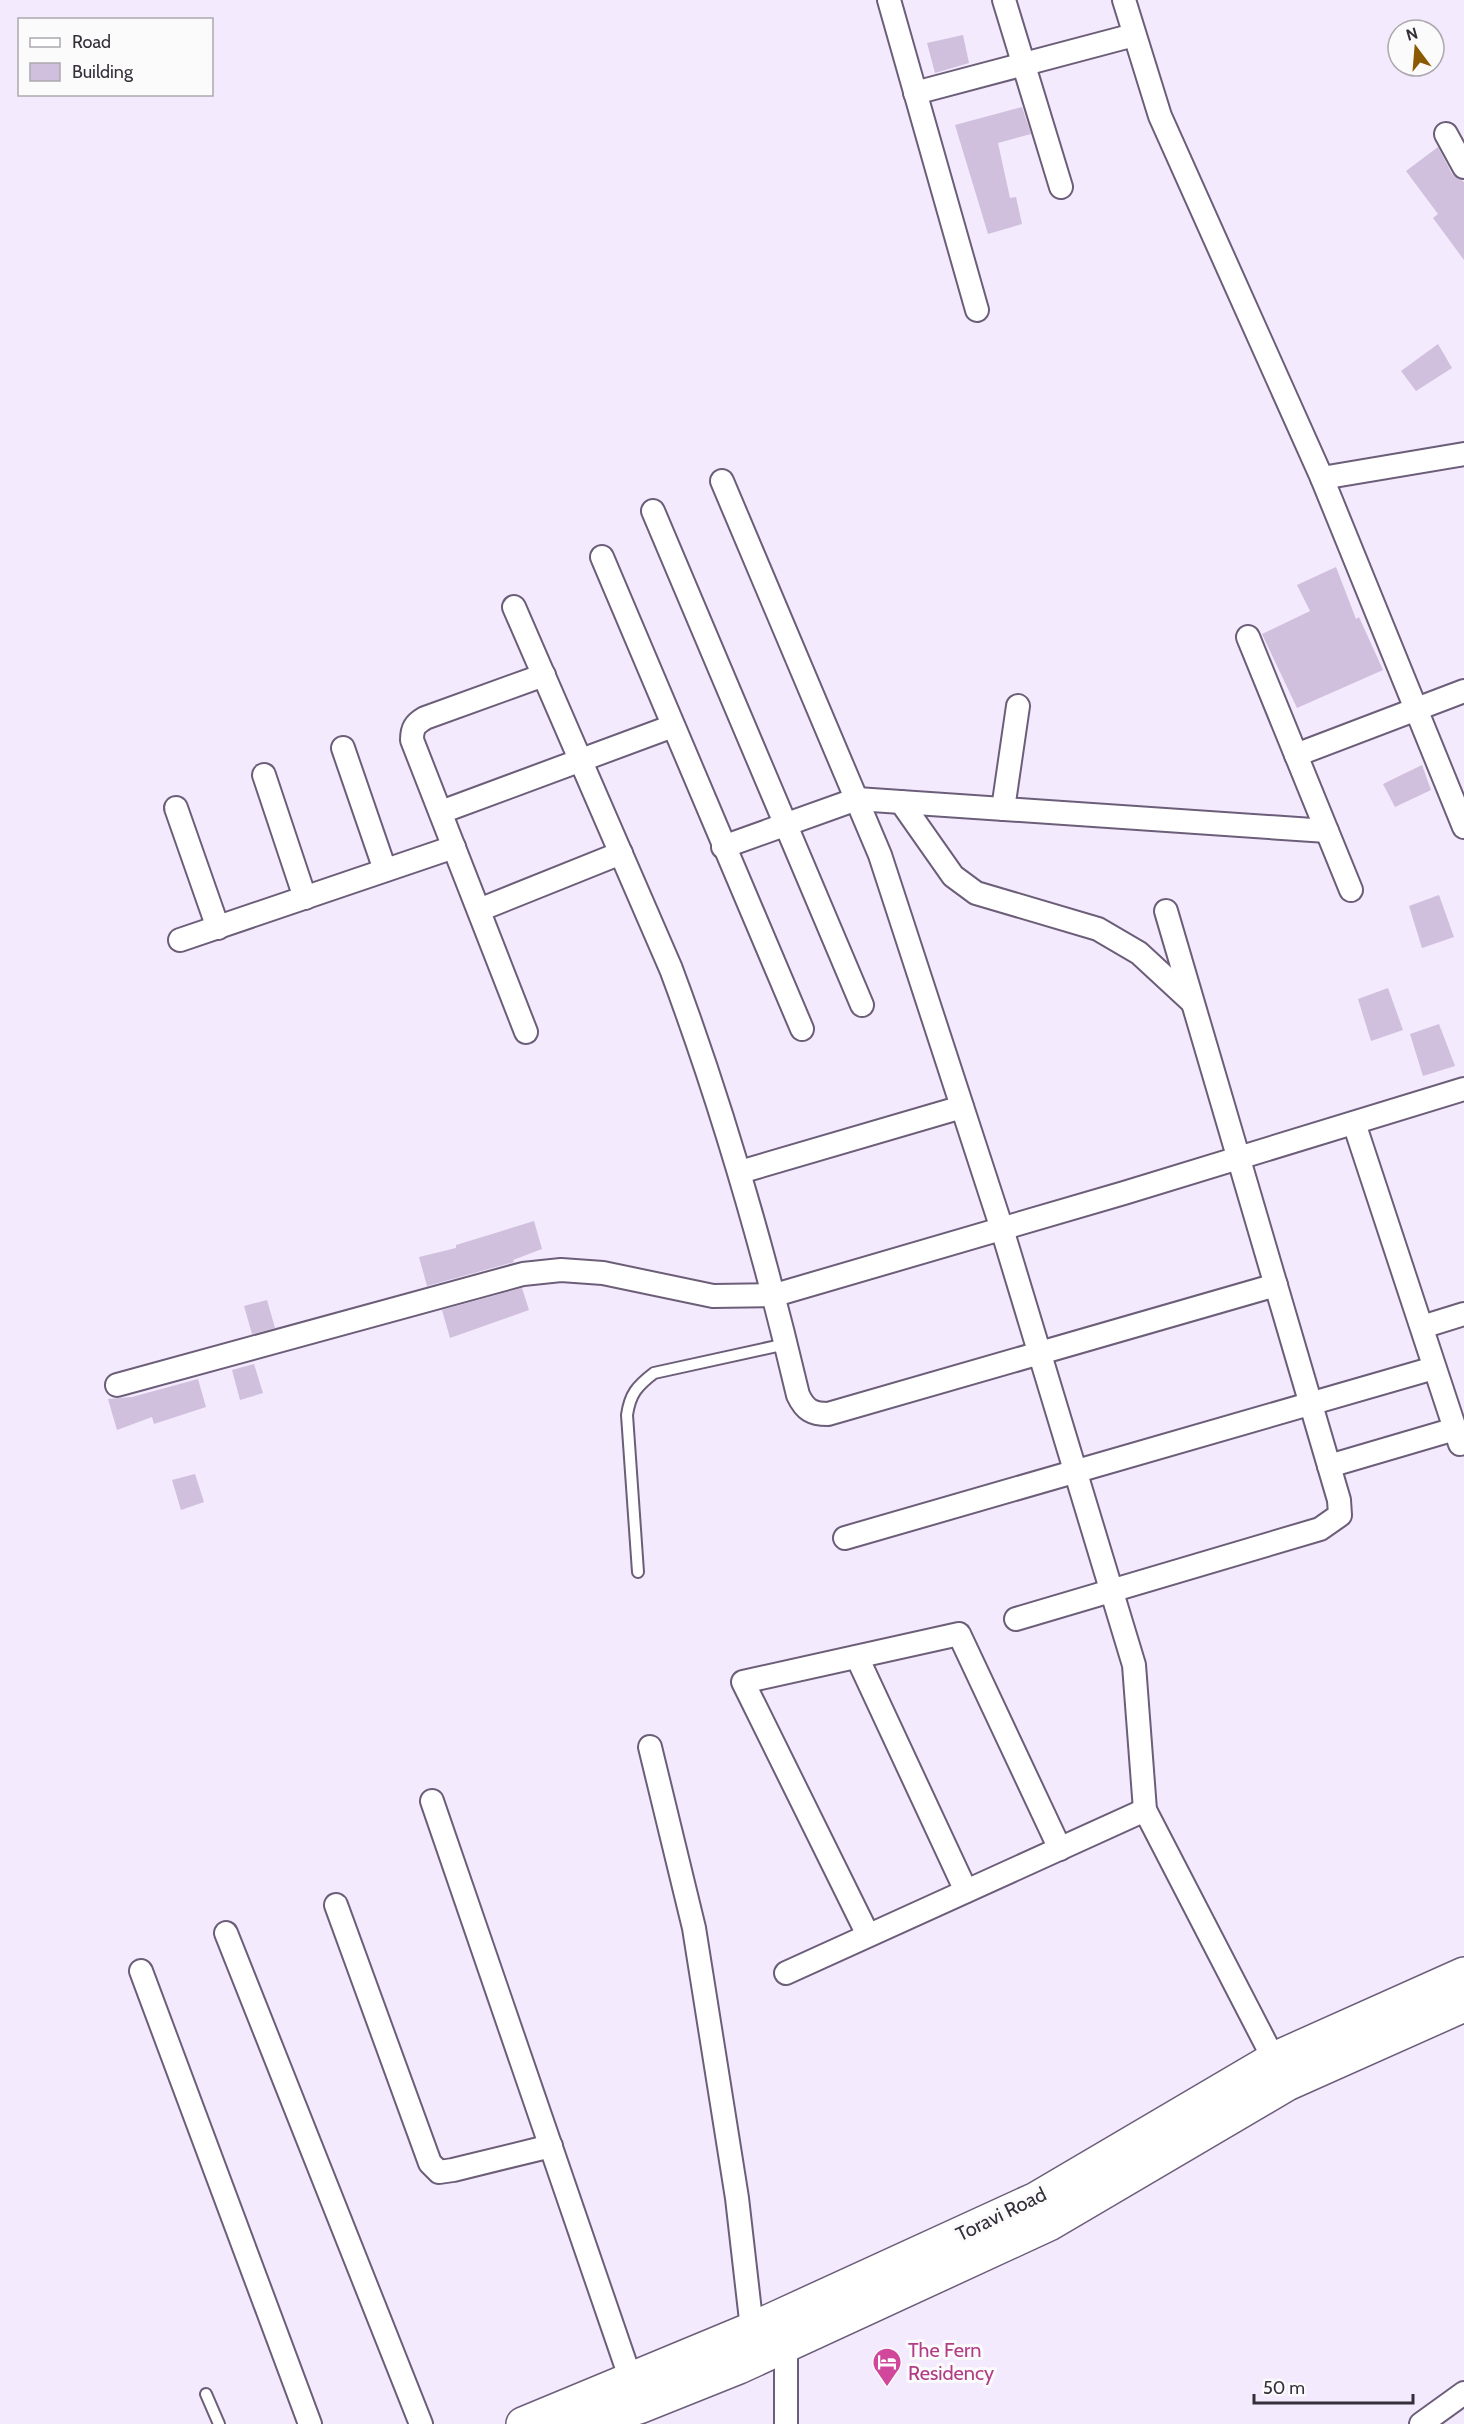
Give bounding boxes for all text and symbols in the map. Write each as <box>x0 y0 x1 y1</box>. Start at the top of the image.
legend <box>18 18 213 96</box>
north arrow <box>1386 18 1446 78</box>
text: N <box>1404 23 1420 45</box>
text: Road <box>72 31 111 53</box>
text: Building <box>72 61 134 83</box>
street label: Toravi Road <box>952 2182 1050 2246</box>
place label: The Fern Residency <box>908 2338 994 2385</box>
hotel icon: The Fern Residency <box>871 2346 903 2388</box>
scale bar <box>1254 2367 1413 2405</box>
text: 50 m <box>1263 2377 1305 2399</box>

